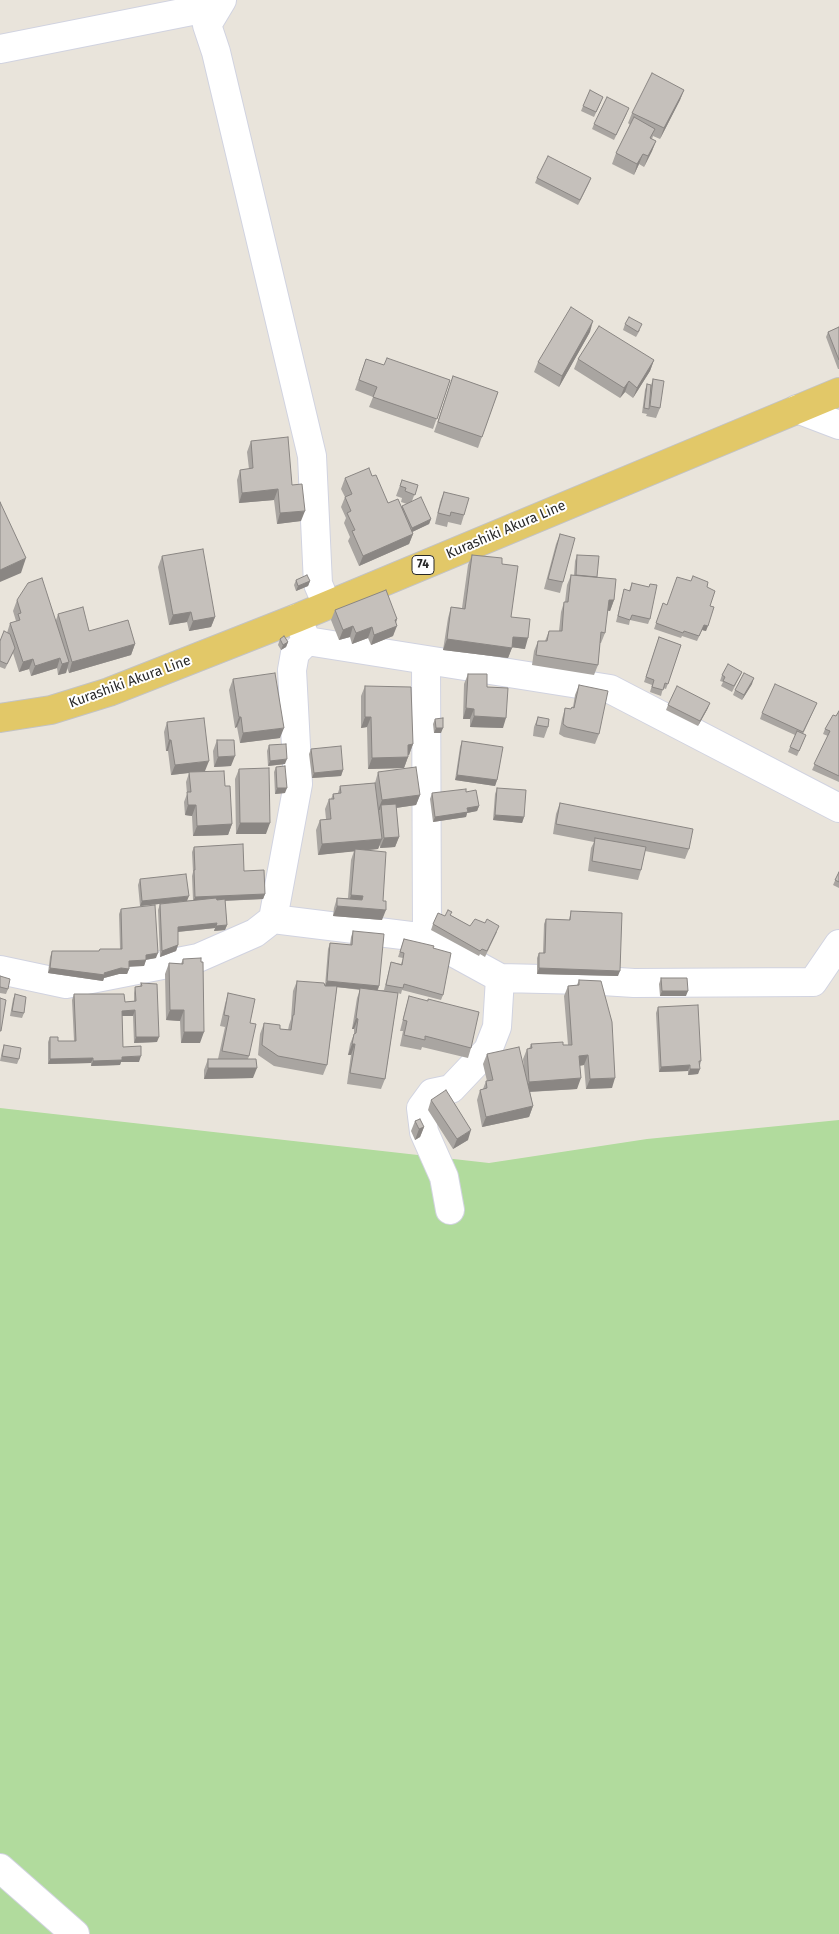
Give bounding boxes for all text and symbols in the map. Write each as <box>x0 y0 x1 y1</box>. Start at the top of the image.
street label: Kurashiki Akura Line <box>444 497 568 563</box>
road number: 74 <box>412 556 434 574</box>
street label: Kurashiki Akura Line <box>67 652 193 712</box>

